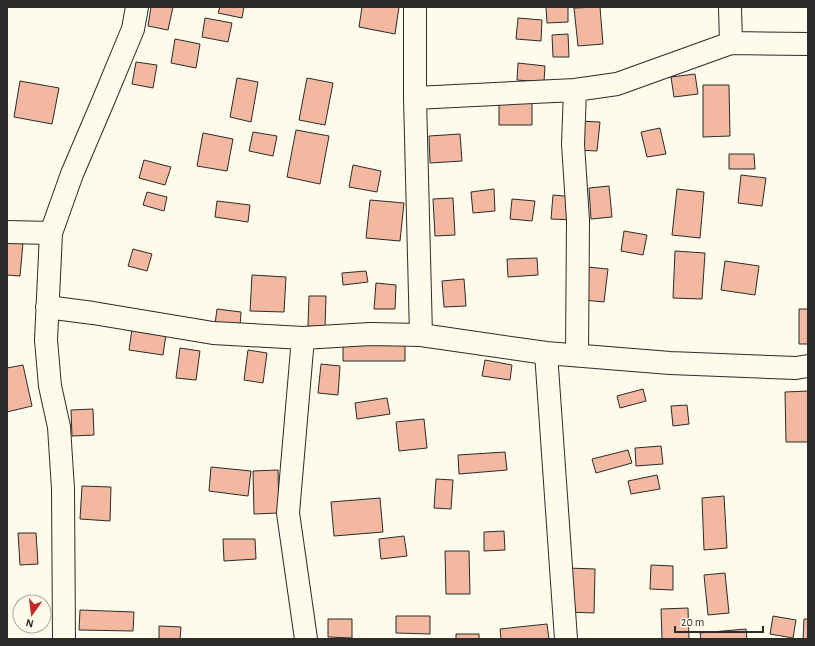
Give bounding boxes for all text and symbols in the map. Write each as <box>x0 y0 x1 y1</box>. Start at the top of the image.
north arrow <box>12 594 52 634</box>
scale bar <box>675 608 763 634</box>
text: 20 m <box>681 616 704 628</box>
text: N <box>25 617 35 629</box>

